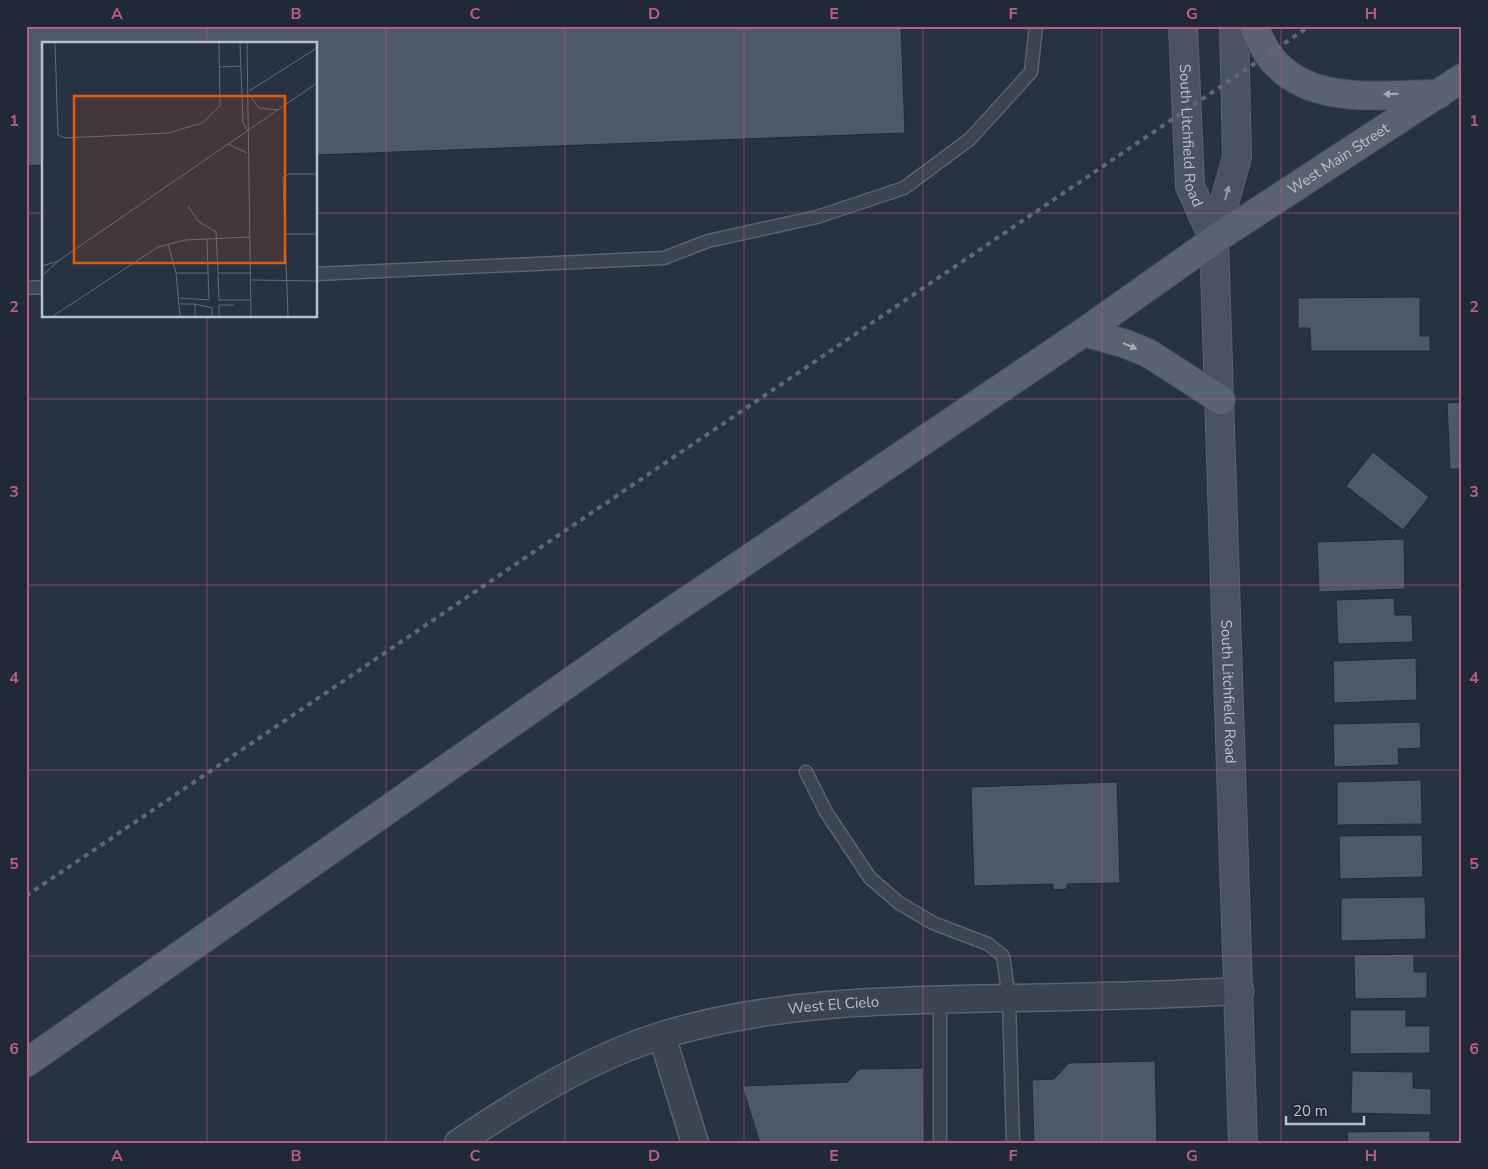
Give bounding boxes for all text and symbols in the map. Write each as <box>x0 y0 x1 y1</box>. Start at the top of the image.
text: A <box>111 3 123 25</box>
text: B <box>290 3 302 25</box>
text: C <box>470 3 481 25</box>
text: D <box>648 3 660 25</box>
text: E <box>829 3 839 25</box>
text: F <box>1009 3 1018 25</box>
text: G <box>1186 3 1198 25</box>
text: H <box>1365 3 1377 25</box>
inset map <box>42 42 318 318</box>
street label: South Litchfield Road <box>1175 63 1208 210</box>
one-way arrow <box>1382 90 1398 98</box>
text: 1 <box>9 110 19 132</box>
text: 1 <box>1469 110 1479 132</box>
street label: West Main Street <box>1284 118 1394 199</box>
one-way arrow <box>1223 186 1231 201</box>
text: 2 <box>9 296 19 318</box>
text: 2 <box>1469 296 1479 318</box>
one-way arrow <box>1123 342 1137 350</box>
text: 3 <box>9 481 19 503</box>
text: 3 <box>1469 481 1479 503</box>
street label: South Litchfield Road <box>1216 619 1241 764</box>
text: 4 <box>9 667 19 689</box>
text: 4 <box>1469 667 1479 689</box>
text: 5 <box>9 853 19 875</box>
text: 5 <box>1469 853 1479 875</box>
street label: West El Cielo <box>787 992 879 1019</box>
text: 6 <box>9 1038 19 1060</box>
text: 6 <box>1469 1038 1479 1060</box>
scale bar <box>1286 1094 1363 1126</box>
text: 20 m <box>1293 1101 1328 1121</box>
text: A <box>111 1145 123 1167</box>
text: B <box>290 1145 302 1167</box>
text: C <box>470 1145 481 1167</box>
text: D <box>648 1145 660 1167</box>
text: E <box>829 1145 839 1167</box>
text: F <box>1009 1145 1018 1167</box>
text: G <box>1186 1145 1198 1167</box>
text: H <box>1365 1145 1377 1167</box>

